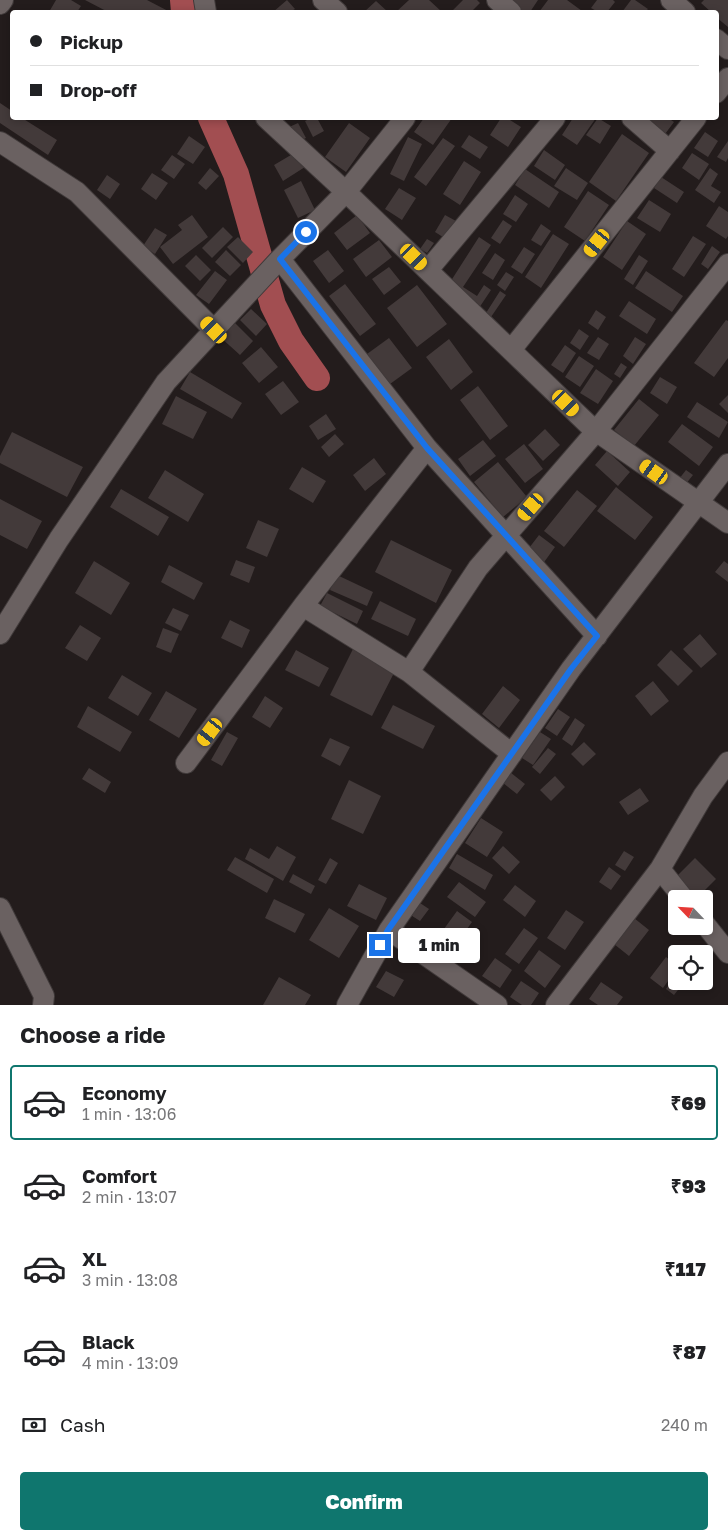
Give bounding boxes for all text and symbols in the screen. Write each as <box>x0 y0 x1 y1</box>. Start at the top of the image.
text: Pickup <box>60 30 123 53</box>
text: Drop-off <box>60 78 137 101</box>
route start <box>295 221 317 243</box>
car <box>581 227 612 259</box>
car <box>397 241 430 273</box>
car <box>198 314 229 346</box>
car <box>549 387 582 419</box>
car <box>637 457 670 487</box>
car <box>515 491 546 523</box>
car <box>194 716 225 748</box>
north arrow <box>668 890 712 935</box>
map controls <box>668 890 713 990</box>
callout: 1 min <box>398 928 480 962</box>
route end <box>369 934 391 956</box>
text: 1 min <box>419 935 459 955</box>
button: locate <box>668 945 713 990</box>
text: Choose a ride <box>20 1021 166 1048</box>
icon: car <box>22 1080 67 1125</box>
text: Economy <box>82 1081 167 1104</box>
text: ₹69 <box>670 1091 706 1114</box>
text: 1 min · 13:06 <box>82 1104 176 1124</box>
icon: car <box>22 1163 67 1208</box>
text: Comfort <box>82 1164 157 1187</box>
text: ₹93 <box>671 1174 706 1197</box>
text: 2 min · 13:07 <box>82 1187 177 1207</box>
icon: car <box>22 1246 67 1291</box>
text: XL <box>82 1247 107 1270</box>
text: ₹117 <box>665 1257 706 1280</box>
text: 3 min · 13:08 <box>82 1270 178 1290</box>
icon: car <box>22 1329 67 1374</box>
text: Black <box>82 1330 135 1353</box>
text: ₹87 <box>672 1340 706 1363</box>
text: 4 min · 13:09 <box>82 1353 178 1373</box>
icon: cash <box>20 1411 48 1439</box>
text: Cash <box>60 1413 105 1436</box>
text: 240 m <box>661 1415 708 1435</box>
button: Confirm <box>20 1472 708 1530</box>

